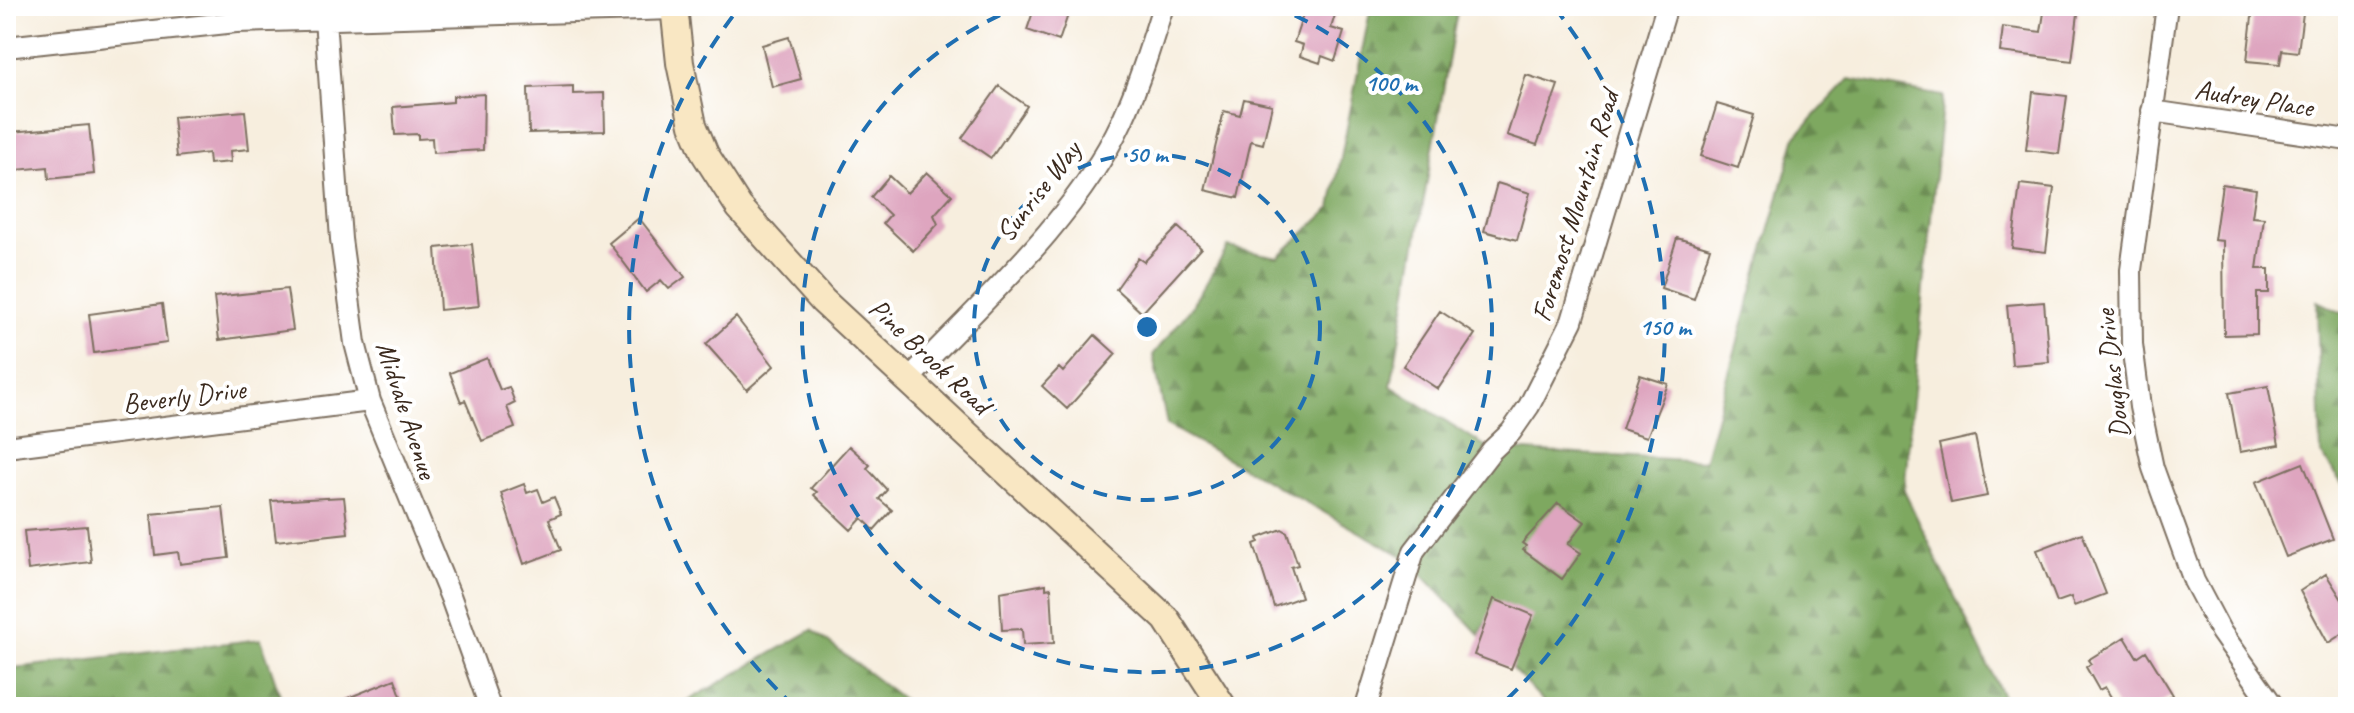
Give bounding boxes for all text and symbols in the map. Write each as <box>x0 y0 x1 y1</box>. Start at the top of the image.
text: 100 m <box>1365 68 1419 98</box>
street label: Audrey Place <box>2192 71 2317 125</box>
street label: Foremost Mountain Road <box>1523 83 1628 326</box>
street label: Sunrise Way <box>988 132 1090 248</box>
text: 50 m <box>1127 139 1170 169</box>
street label: Pine Brook Road <box>862 291 1001 424</box>
street label: Douglas Drive <box>2087 306 2137 440</box>
text: 150 m <box>1639 312 1693 342</box>
centre of rings <box>1133 313 1161 341</box>
street label: Midvale Avenue <box>368 337 446 485</box>
street label: Beverly Drive <box>121 371 249 421</box>

